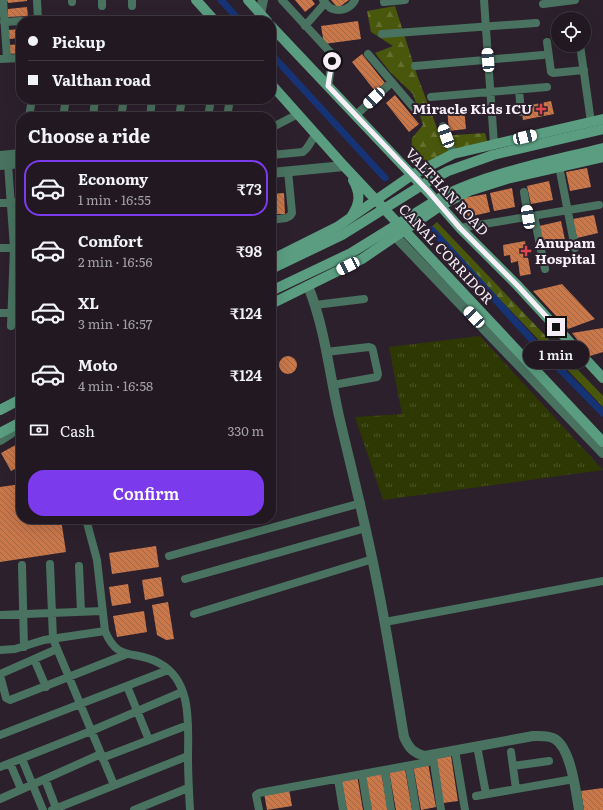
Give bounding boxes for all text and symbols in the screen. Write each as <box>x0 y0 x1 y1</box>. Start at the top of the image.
map controls <box>551 12 591 52</box>
button: locate <box>551 12 591 52</box>
text: Pickup <box>52 30 105 53</box>
car <box>481 48 495 72</box>
route start <box>323 52 341 70</box>
text: Valthan road <box>52 68 151 91</box>
car <box>361 85 387 111</box>
place label: Miracle Kids ICU <box>413 98 532 118</box>
marker: Miracle Kids ICU <box>535 103 547 115</box>
text: Choose a ride <box>28 122 150 149</box>
car <box>436 123 456 149</box>
car <box>512 128 538 146</box>
street label: VALTHAN ROAD <box>402 143 494 240</box>
text: Economy <box>78 167 148 190</box>
icon: car <box>30 170 66 206</box>
text: ₹73 <box>237 177 262 200</box>
text: 1 min · 16:55 <box>78 190 151 209</box>
street label: CANAL CORRIDOR <box>395 199 499 308</box>
car <box>520 204 536 230</box>
text: Comfort <box>78 229 143 252</box>
icon: car <box>30 232 66 268</box>
place label: Anupam Hospital <box>535 232 596 268</box>
text: ₹98 <box>236 239 262 262</box>
marker: Anupam Hospital <box>520 245 532 257</box>
text: 2 min · 16:56 <box>78 252 152 271</box>
car <box>335 255 361 277</box>
text: XL <box>78 291 99 314</box>
icon: car <box>30 294 66 330</box>
text: ₹124 <box>230 301 262 324</box>
car <box>461 304 487 330</box>
text: 3 min · 16:57 <box>78 314 152 333</box>
route end <box>547 318 565 336</box>
callout: 1 min <box>523 341 589 369</box>
text: 1 min <box>539 345 573 364</box>
text: Moto <box>78 353 118 376</box>
icon: car <box>30 356 66 392</box>
text: ₹124 <box>230 363 262 386</box>
text: 4 min · 16:58 <box>78 376 153 395</box>
icon: cash <box>28 419 50 441</box>
text: Cash <box>60 419 95 442</box>
text: 330 m <box>228 421 264 440</box>
button: Confirm <box>28 470 264 516</box>

